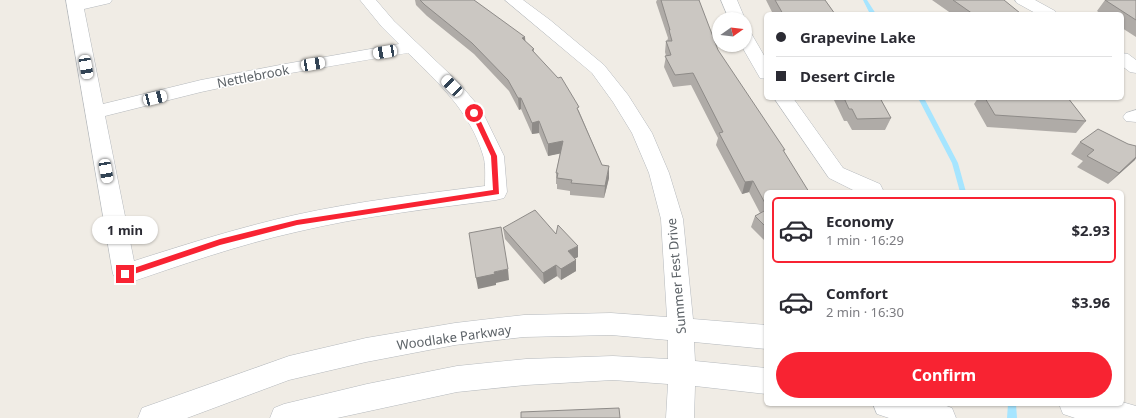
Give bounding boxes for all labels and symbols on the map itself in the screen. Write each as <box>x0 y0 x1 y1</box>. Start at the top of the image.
north arrow <box>712 12 752 52</box>
car <box>372 44 398 60</box>
car <box>78 54 94 80</box>
car <box>300 56 326 72</box>
street label: Nettlebrook <box>215 60 291 92</box>
car <box>439 73 465 99</box>
car <box>142 89 168 107</box>
route start <box>465 104 483 122</box>
car <box>98 158 114 184</box>
callout: 1 min <box>92 216 158 244</box>
street label: Summer Fest Drive <box>662 217 690 335</box>
route end <box>116 265 134 283</box>
street label: Woodlake Parkway <box>396 320 513 354</box>

